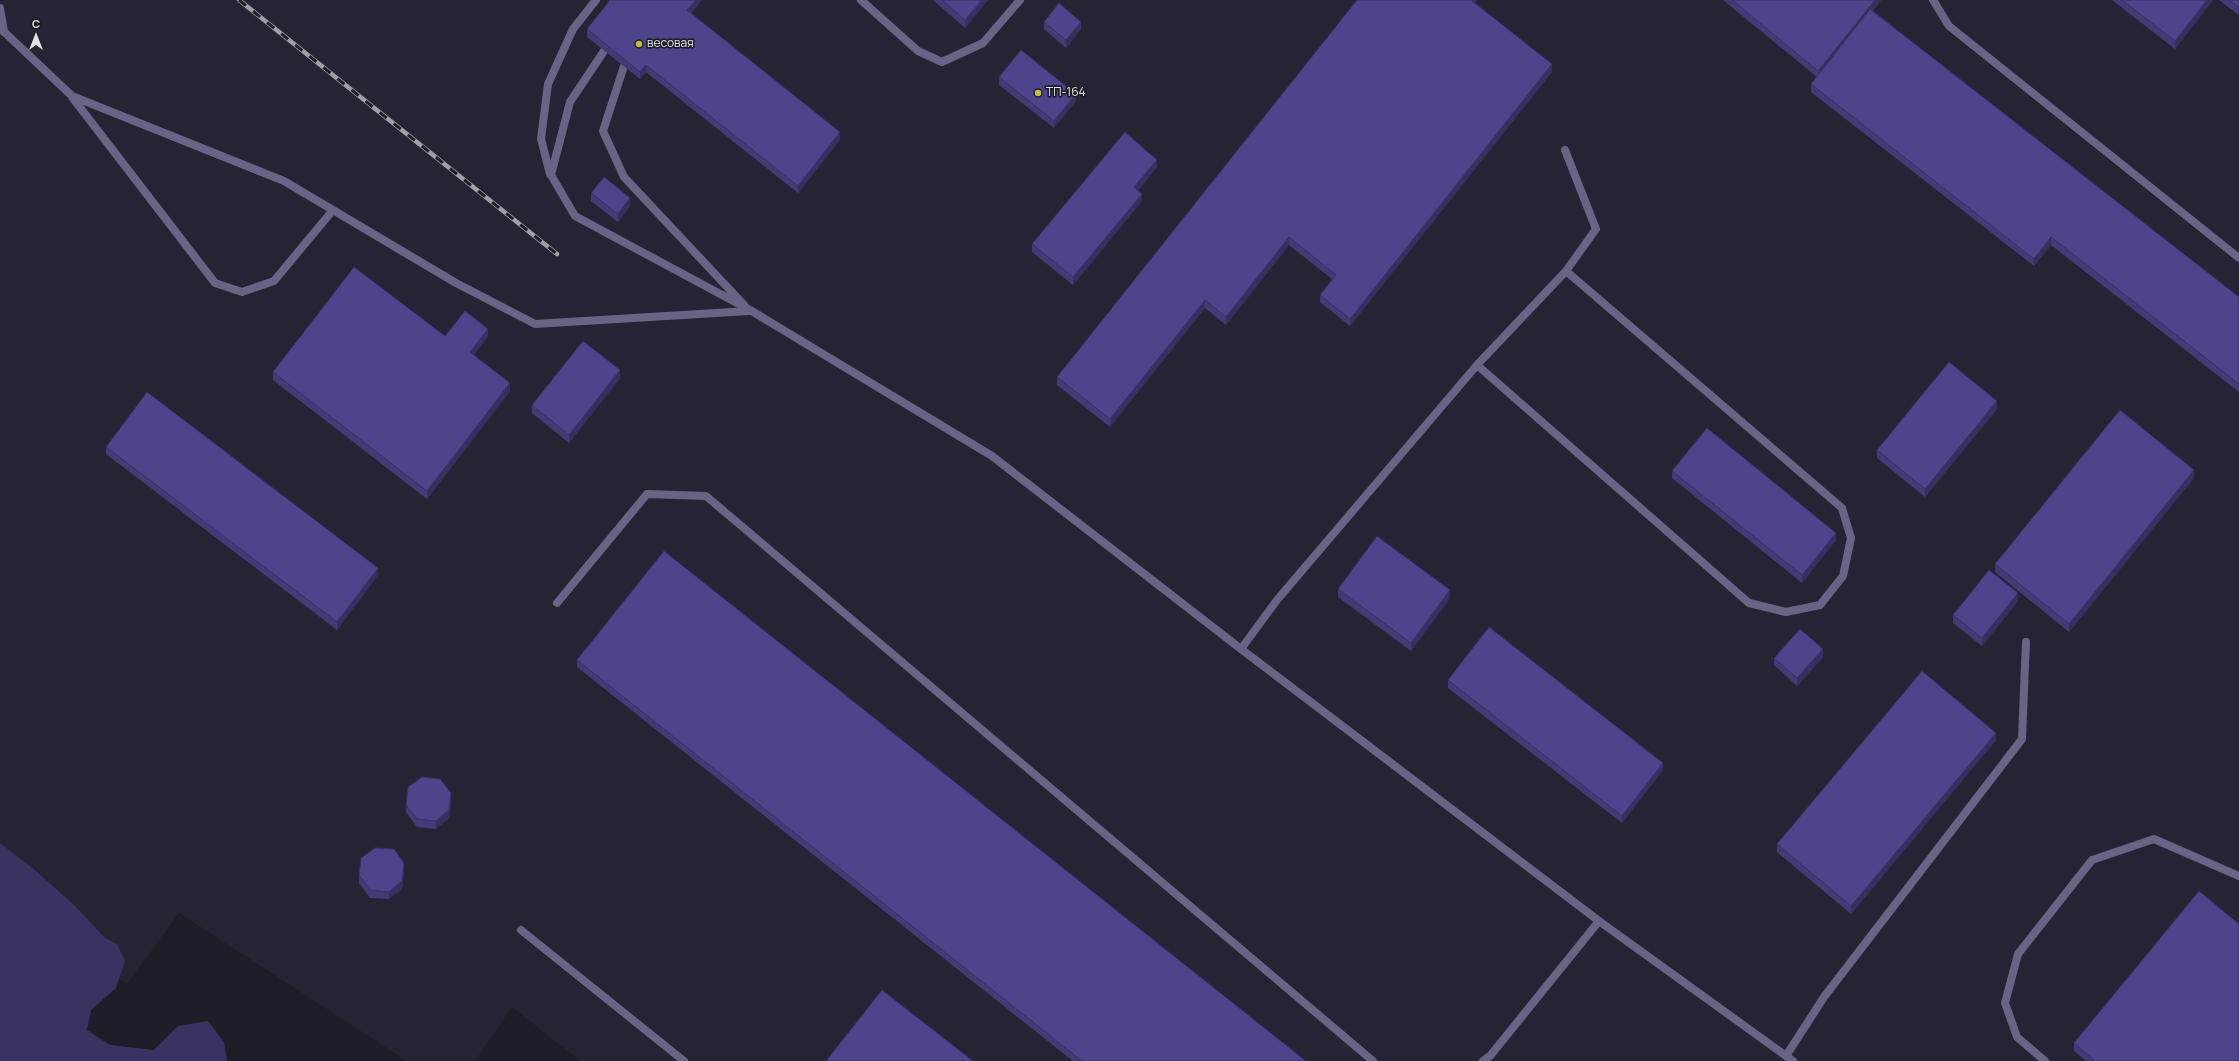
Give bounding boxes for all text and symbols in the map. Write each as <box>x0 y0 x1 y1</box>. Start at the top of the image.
north arrow <box>16 16 56 56</box>
text: С <box>32 16 40 31</box>
place label: весовая <box>647 37 694 51</box>
marker: весовая <box>634 39 644 49</box>
place label: ТП-164 <box>1046 86 1086 100</box>
marker: ТП-164 <box>1033 88 1043 98</box>

